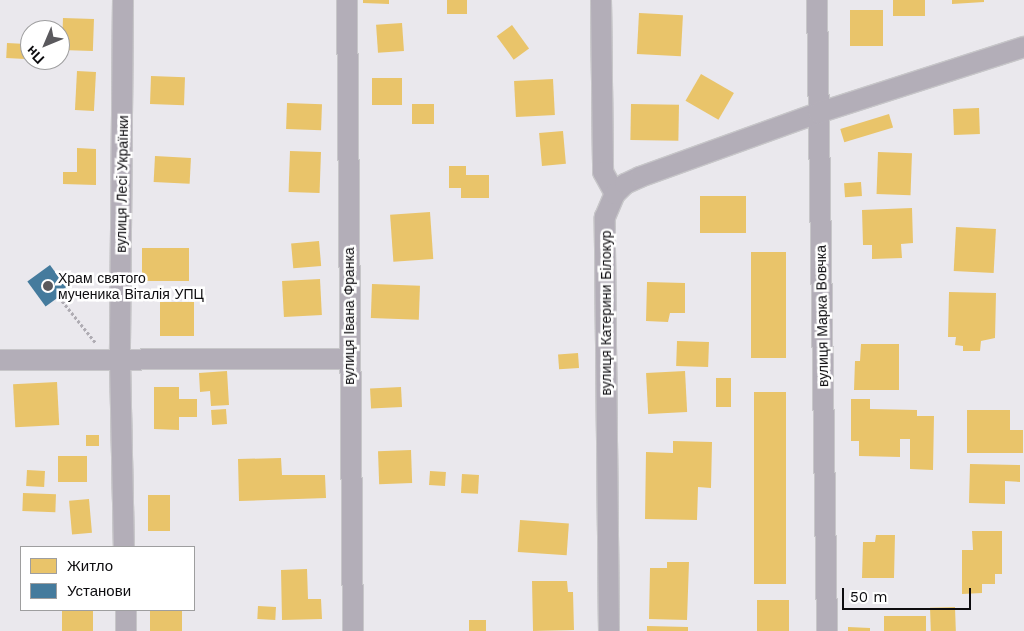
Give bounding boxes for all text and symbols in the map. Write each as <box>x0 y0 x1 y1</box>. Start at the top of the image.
north arrow <box>20 20 70 70</box>
text: Пн <box>23 43 47 67</box>
street label: вулиця Лесі Українки <box>112 115 132 253</box>
street label: вулиця Катерини Білокур <box>598 230 614 396</box>
street label: вулиця Марка Вовчка <box>812 245 832 387</box>
street label: вулиця Івана Франка <box>341 247 357 385</box>
place label: Храм святого мученика Віталія УПЦ <box>58 270 204 302</box>
marker: Храм святого мученика Віталія УПЦ <box>42 280 54 292</box>
legend <box>20 546 195 611</box>
text: Житло <box>67 557 113 575</box>
scale bar <box>844 578 973 610</box>
text: Установи <box>67 582 131 600</box>
text: 50 m <box>850 588 887 606</box>

